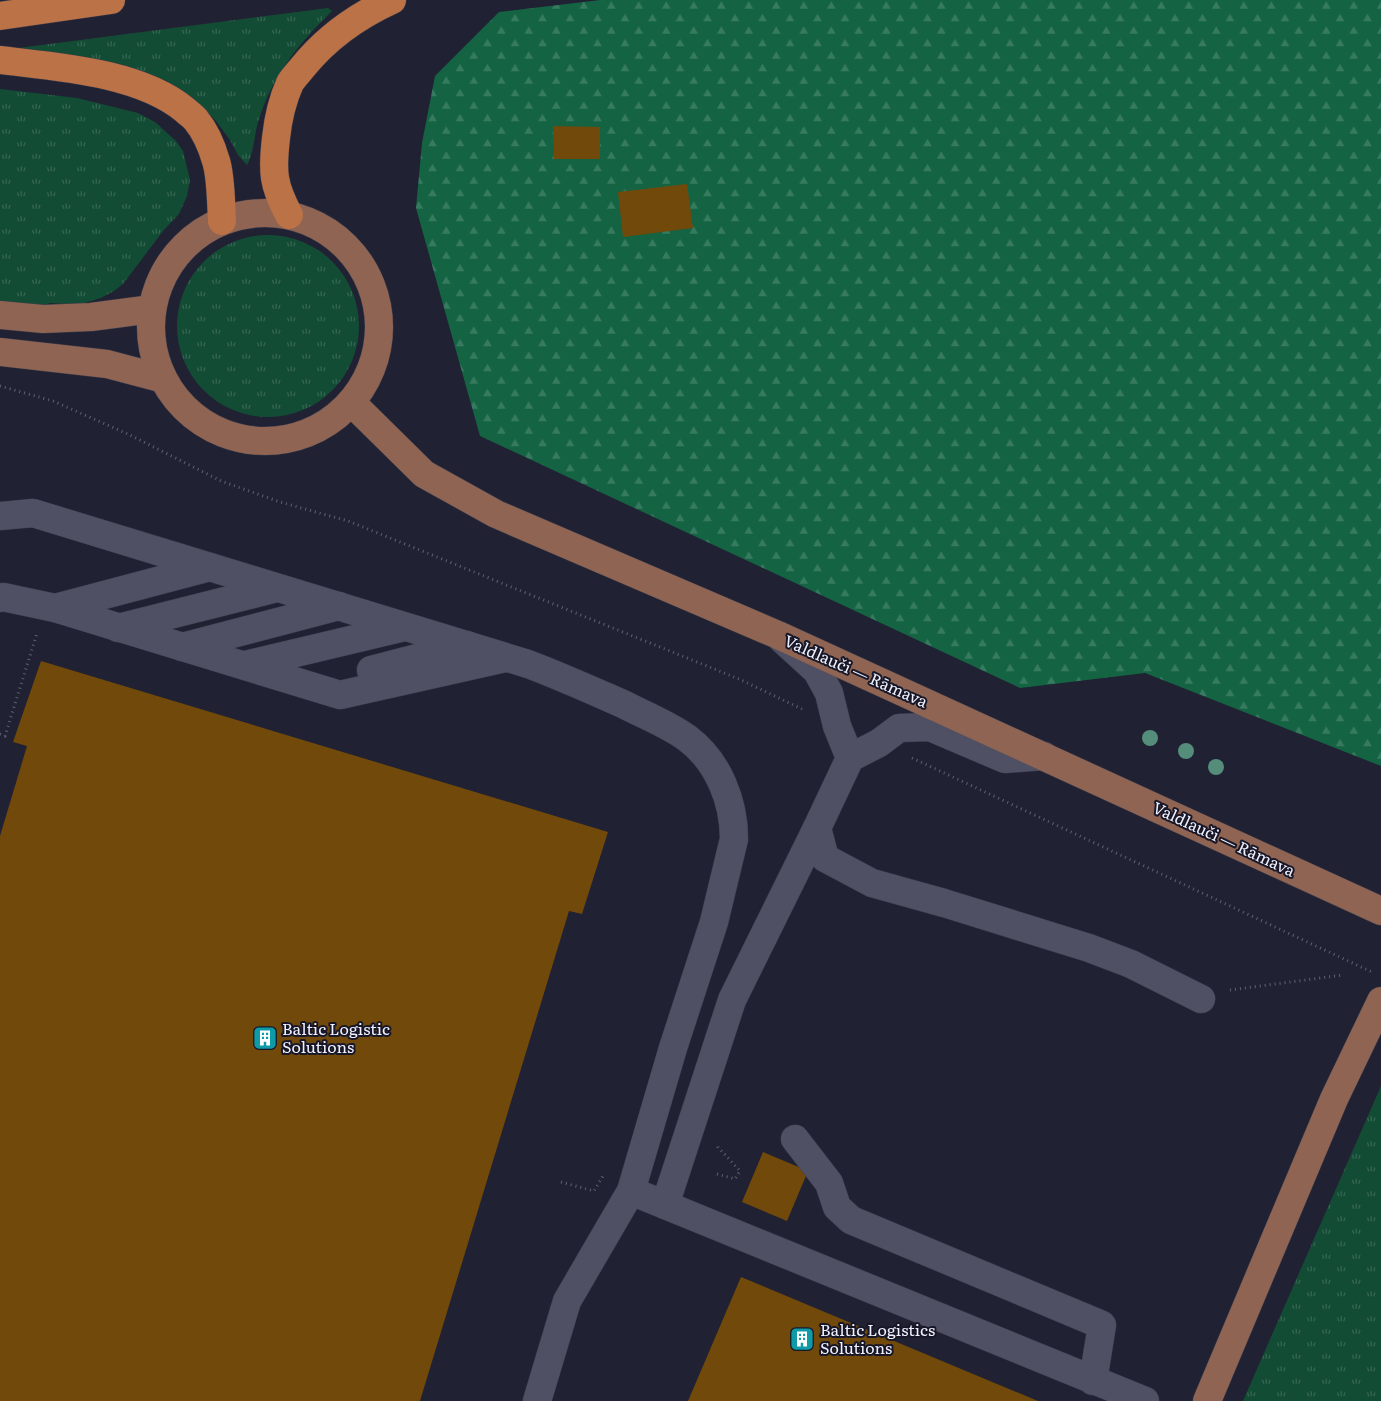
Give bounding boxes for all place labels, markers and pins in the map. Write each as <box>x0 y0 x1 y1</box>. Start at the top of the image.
place label: Baltic Logistic Solutions <box>282 1016 390 1058</box>
building icon: Baltic Logistic Solutions <box>252 1025 278 1051</box>
place label: Baltic Logistics Solutions <box>820 1317 935 1359</box>
building icon: Baltic Logistics Solutions <box>789 1326 815 1352</box>

